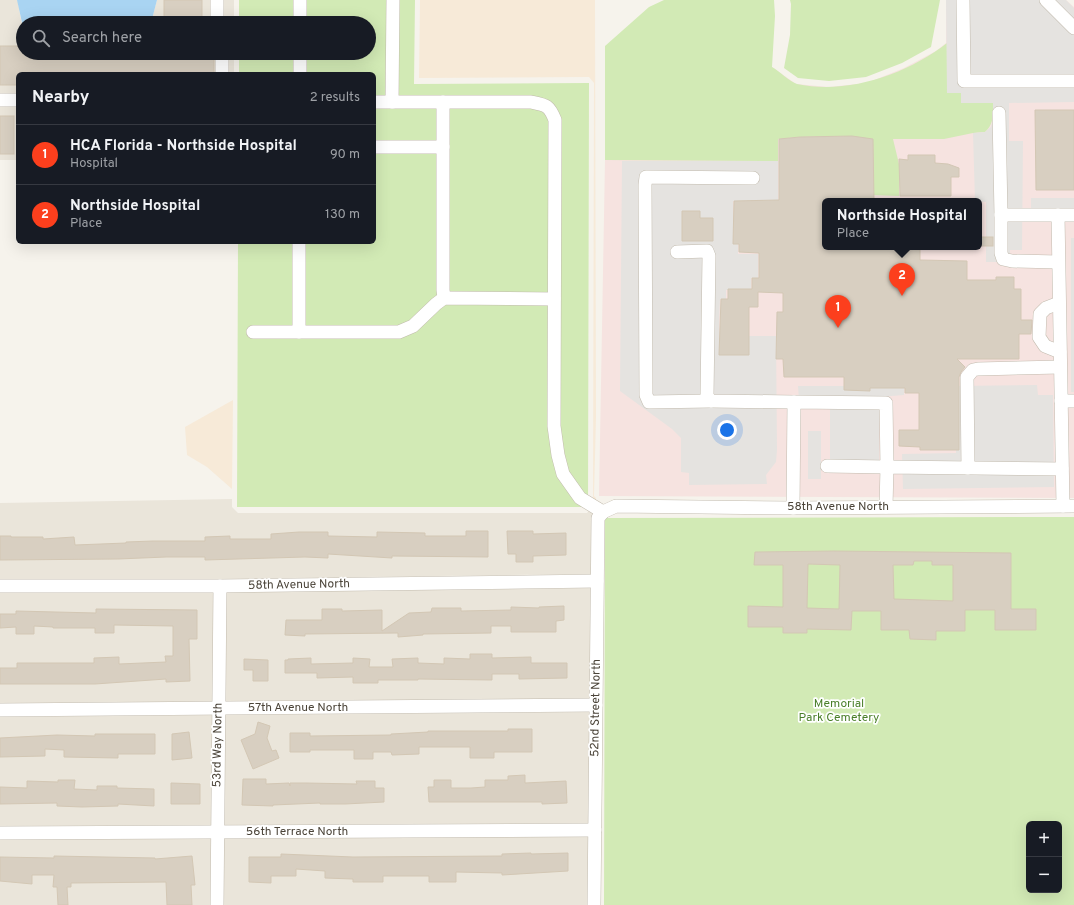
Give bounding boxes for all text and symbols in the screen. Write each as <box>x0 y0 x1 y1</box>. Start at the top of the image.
search box <box>16 16 376 60</box>
icon: search <box>30 27 52 49</box>
text: Search here <box>62 29 142 48</box>
text: Nearby <box>32 87 89 109</box>
text: 2 results <box>310 90 360 106</box>
text: HCA Florida - Northside Hospital <box>70 137 297 156</box>
text: 1 <box>42 147 48 163</box>
text: 90 m <box>330 147 360 163</box>
text: Hospital <box>70 156 118 172</box>
text: Northside Hospital <box>70 197 200 216</box>
popup <box>822 198 982 250</box>
text: 2 <box>41 207 49 223</box>
text: 130 m <box>325 207 360 223</box>
text: Northside Hospital <box>837 207 967 226</box>
text: Place <box>70 216 102 232</box>
text: Place <box>837 226 869 242</box>
pin: 2 <box>889 263 915 296</box>
pin: 1 <box>825 295 851 328</box>
your location <box>717 420 737 440</box>
street label: 58th Avenue North <box>787 499 889 515</box>
street label: 58th Avenue North <box>248 576 350 594</box>
street label: 52nd Street North <box>587 659 605 757</box>
park label: Memorial Park Cemetery <box>799 696 879 726</box>
street label: 57th Avenue North <box>248 700 348 716</box>
street label: 53rd Way North <box>209 703 227 787</box>
map controls <box>1026 821 1062 893</box>
button: + <box>1026 821 1062 857</box>
street label: 56th Terrace North <box>246 824 348 840</box>
button: − <box>1026 857 1062 893</box>

